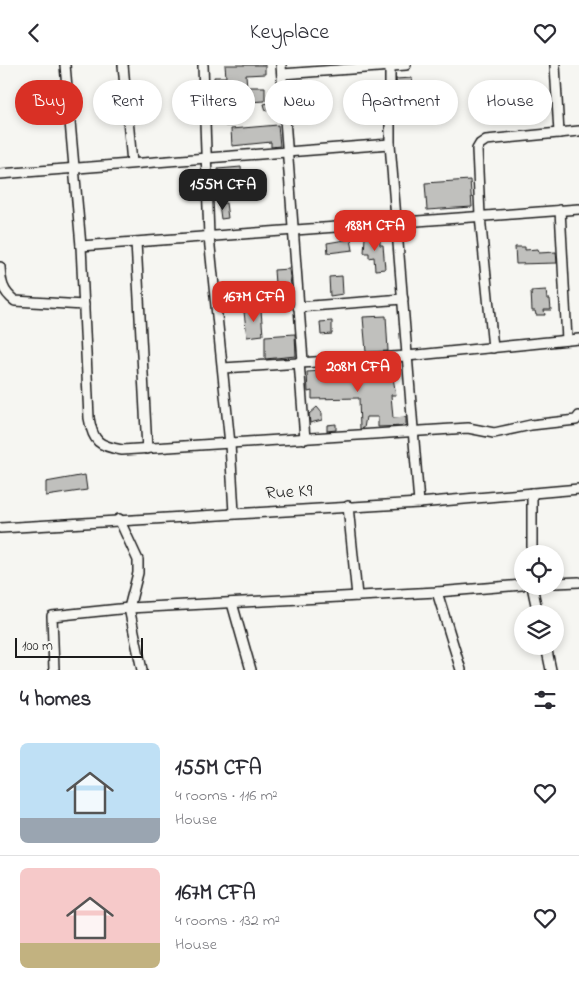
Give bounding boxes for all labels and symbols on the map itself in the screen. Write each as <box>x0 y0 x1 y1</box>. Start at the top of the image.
pin: 155M CFA <box>171 169 275 211</box>
pin: 188M CFA <box>323 209 427 252</box>
pin: 167M CFA <box>202 281 306 323</box>
pin: 208M CFA <box>306 351 410 393</box>
street label: Rue K9 <box>265 479 314 507</box>
scale bar <box>15 635 142 658</box>

